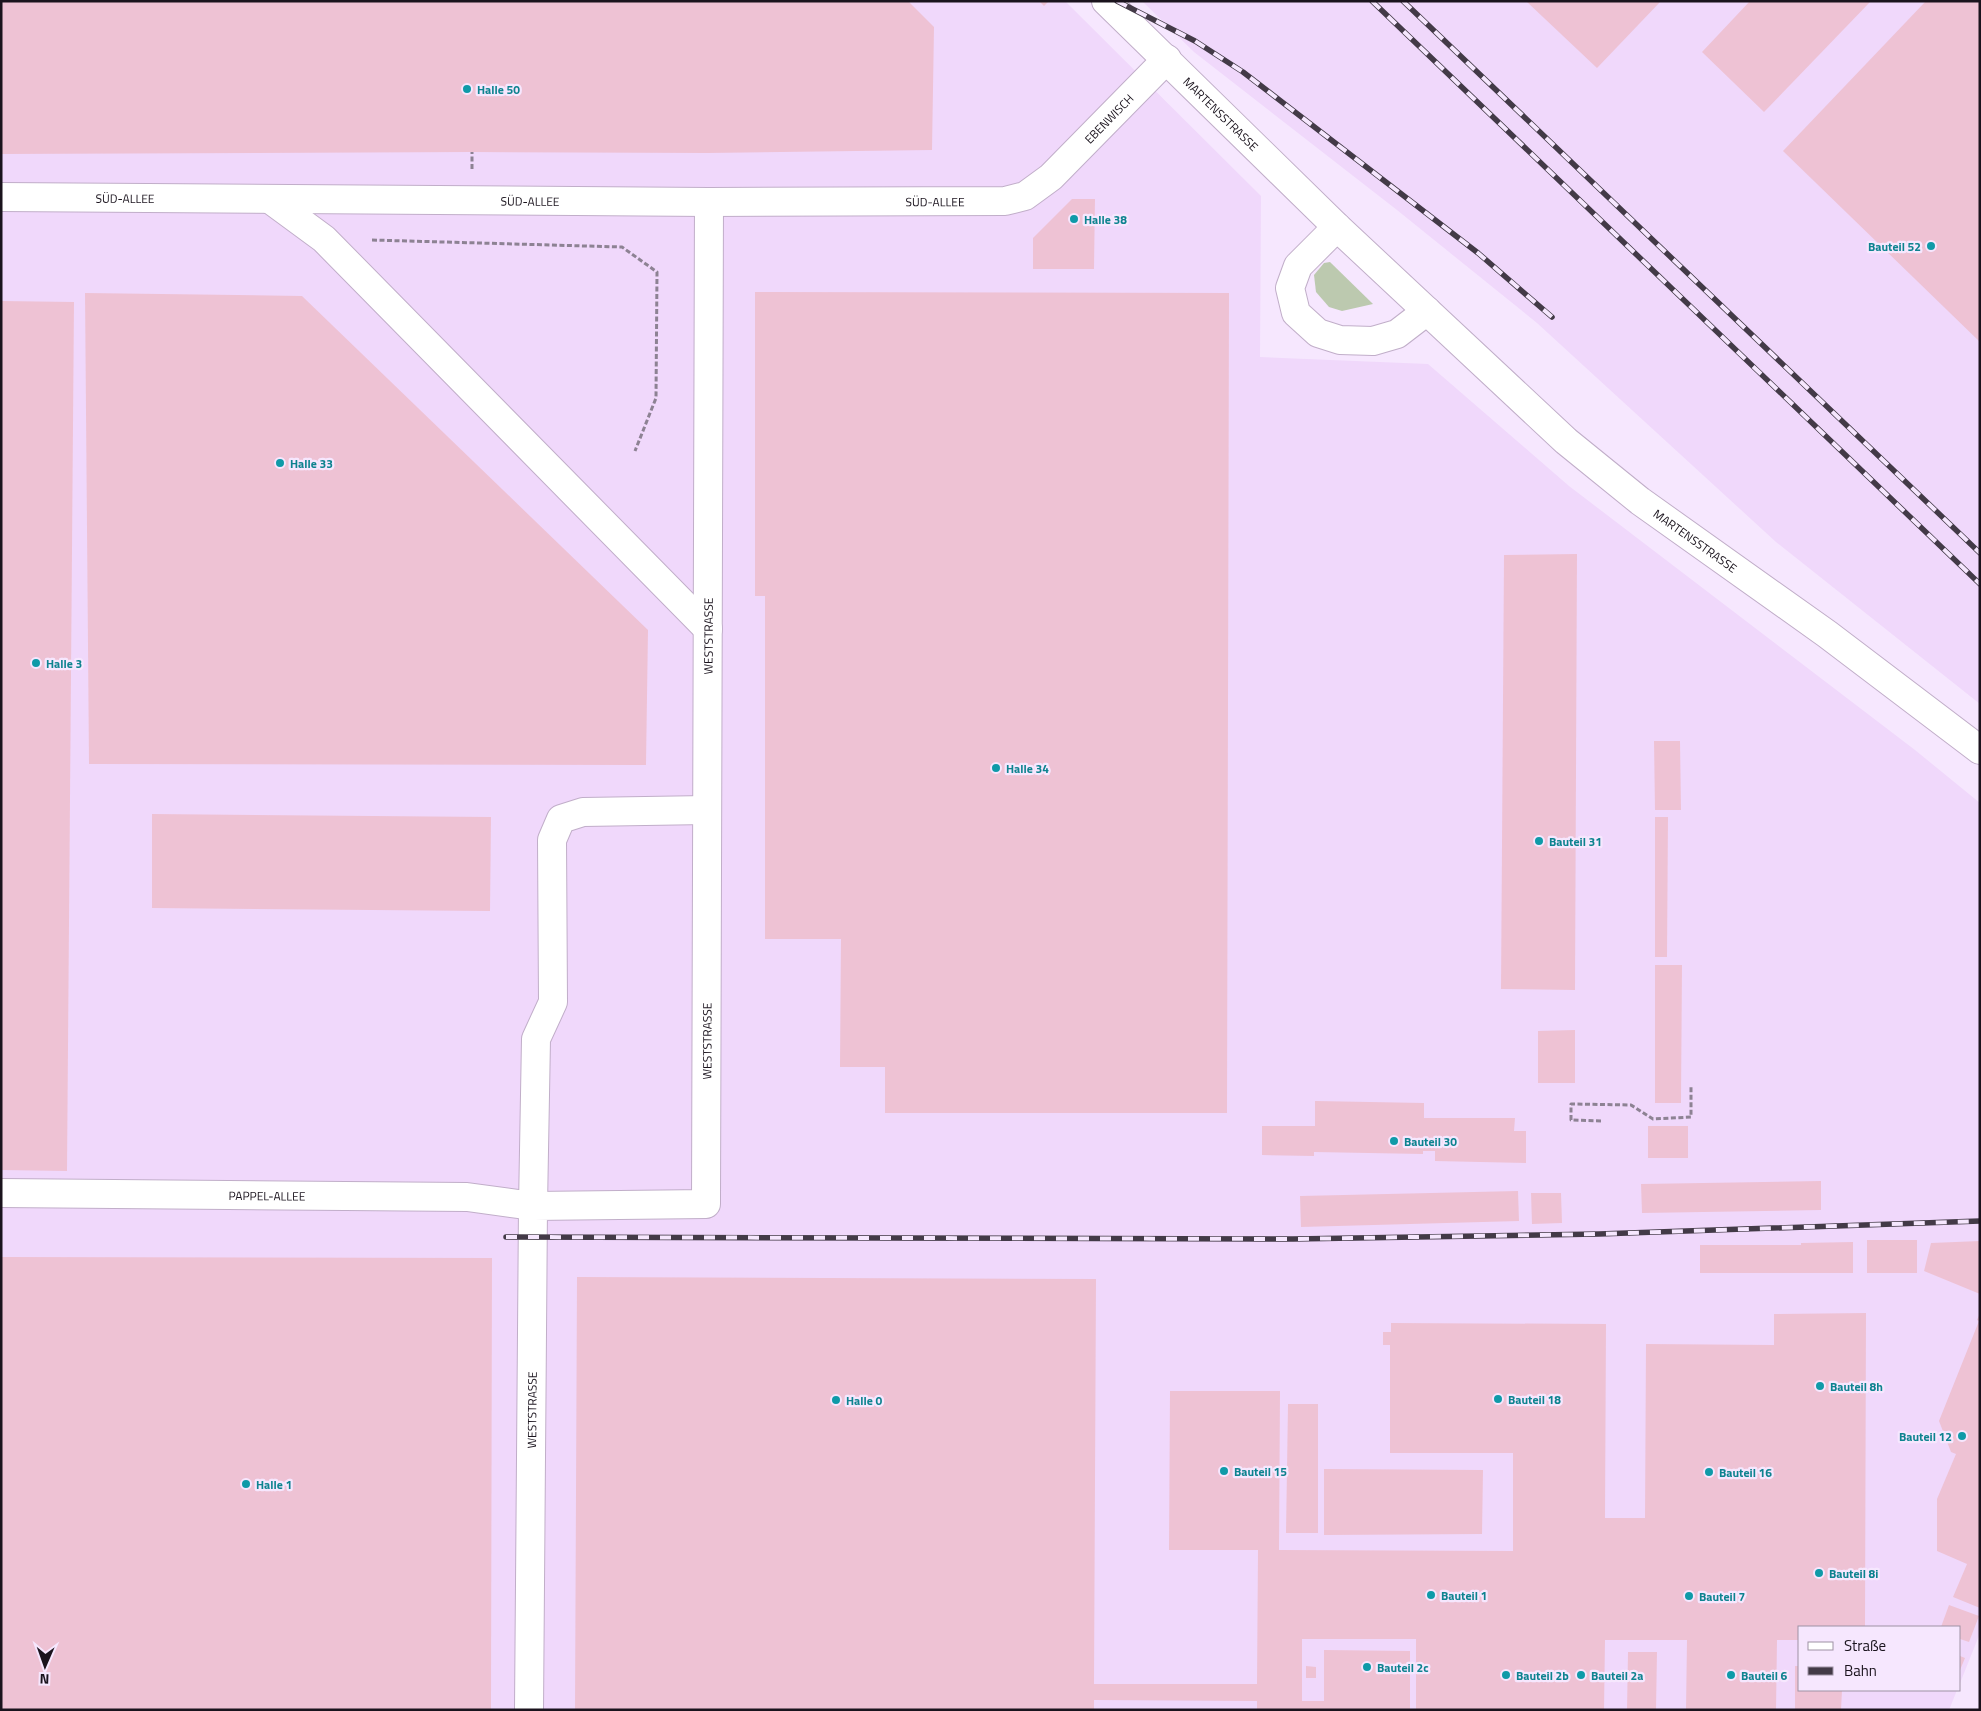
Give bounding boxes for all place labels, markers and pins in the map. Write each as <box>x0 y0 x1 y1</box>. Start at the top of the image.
place label: Halle 50 <box>477 80 520 99</box>
marker: Halle 50 <box>461 83 473 95</box>
place label: Halle 38 <box>1084 210 1127 229</box>
marker: Halle 38 <box>1068 213 1080 225</box>
place label: Bauteil 52 <box>1868 237 1921 256</box>
marker: Bauteil 52 <box>1925 240 1937 252</box>
place label: Halle 33 <box>290 454 333 473</box>
marker: Halle 33 <box>274 457 286 469</box>
place label: Halle 3 <box>46 654 82 673</box>
marker: Halle 3 <box>30 657 42 669</box>
place label: Halle 34 <box>1006 759 1049 778</box>
marker: Halle 34 <box>990 762 1002 774</box>
place label: Bauteil 31 <box>1549 832 1602 851</box>
marker: Bauteil 31 <box>1533 835 1545 847</box>
place label: Bauteil 30 <box>1404 1132 1457 1151</box>
marker: Bauteil 30 <box>1388 1135 1400 1147</box>
place label: Bauteil 8h <box>1830 1377 1883 1396</box>
marker: Bauteil 8h <box>1814 1380 1826 1392</box>
place label: Bauteil 18 <box>1508 1390 1561 1409</box>
place label: Halle 0 <box>846 1391 882 1410</box>
marker: Bauteil 18 <box>1492 1393 1504 1405</box>
marker: Halle 0 <box>830 1394 842 1406</box>
place label: Bauteil 12 <box>1899 1427 1952 1446</box>
marker: Bauteil 12 <box>1956 1430 1968 1442</box>
place label: Bauteil 15 <box>1234 1462 1287 1481</box>
place label: Bauteil 16 <box>1719 1463 1772 1482</box>
marker: Bauteil 15 <box>1218 1465 1230 1477</box>
marker: Bauteil 16 <box>1703 1466 1715 1478</box>
place label: Halle 1 <box>256 1475 292 1494</box>
marker: Halle 1 <box>240 1478 252 1490</box>
place label: Bauteil 8i <box>1829 1564 1878 1583</box>
marker: Bauteil 8i <box>1813 1567 1825 1579</box>
place label: Bauteil 1 <box>1441 1586 1487 1605</box>
place label: Bauteil 7 <box>1699 1587 1745 1606</box>
marker: Bauteil 1 <box>1425 1589 1437 1601</box>
marker: Bauteil 7 <box>1683 1590 1695 1602</box>
place label: Bauteil 2c <box>1377 1658 1429 1677</box>
marker: Bauteil 2c <box>1361 1661 1373 1673</box>
place label: Bauteil 2b <box>1516 1666 1569 1685</box>
place label: Bauteil 2a <box>1591 1666 1643 1685</box>
place label: Bauteil 6 <box>1741 1666 1788 1685</box>
marker: Bauteil 2b <box>1500 1669 1512 1681</box>
marker: Bauteil 2a <box>1575 1669 1587 1681</box>
marker: Bauteil 6 <box>1725 1669 1737 1681</box>

